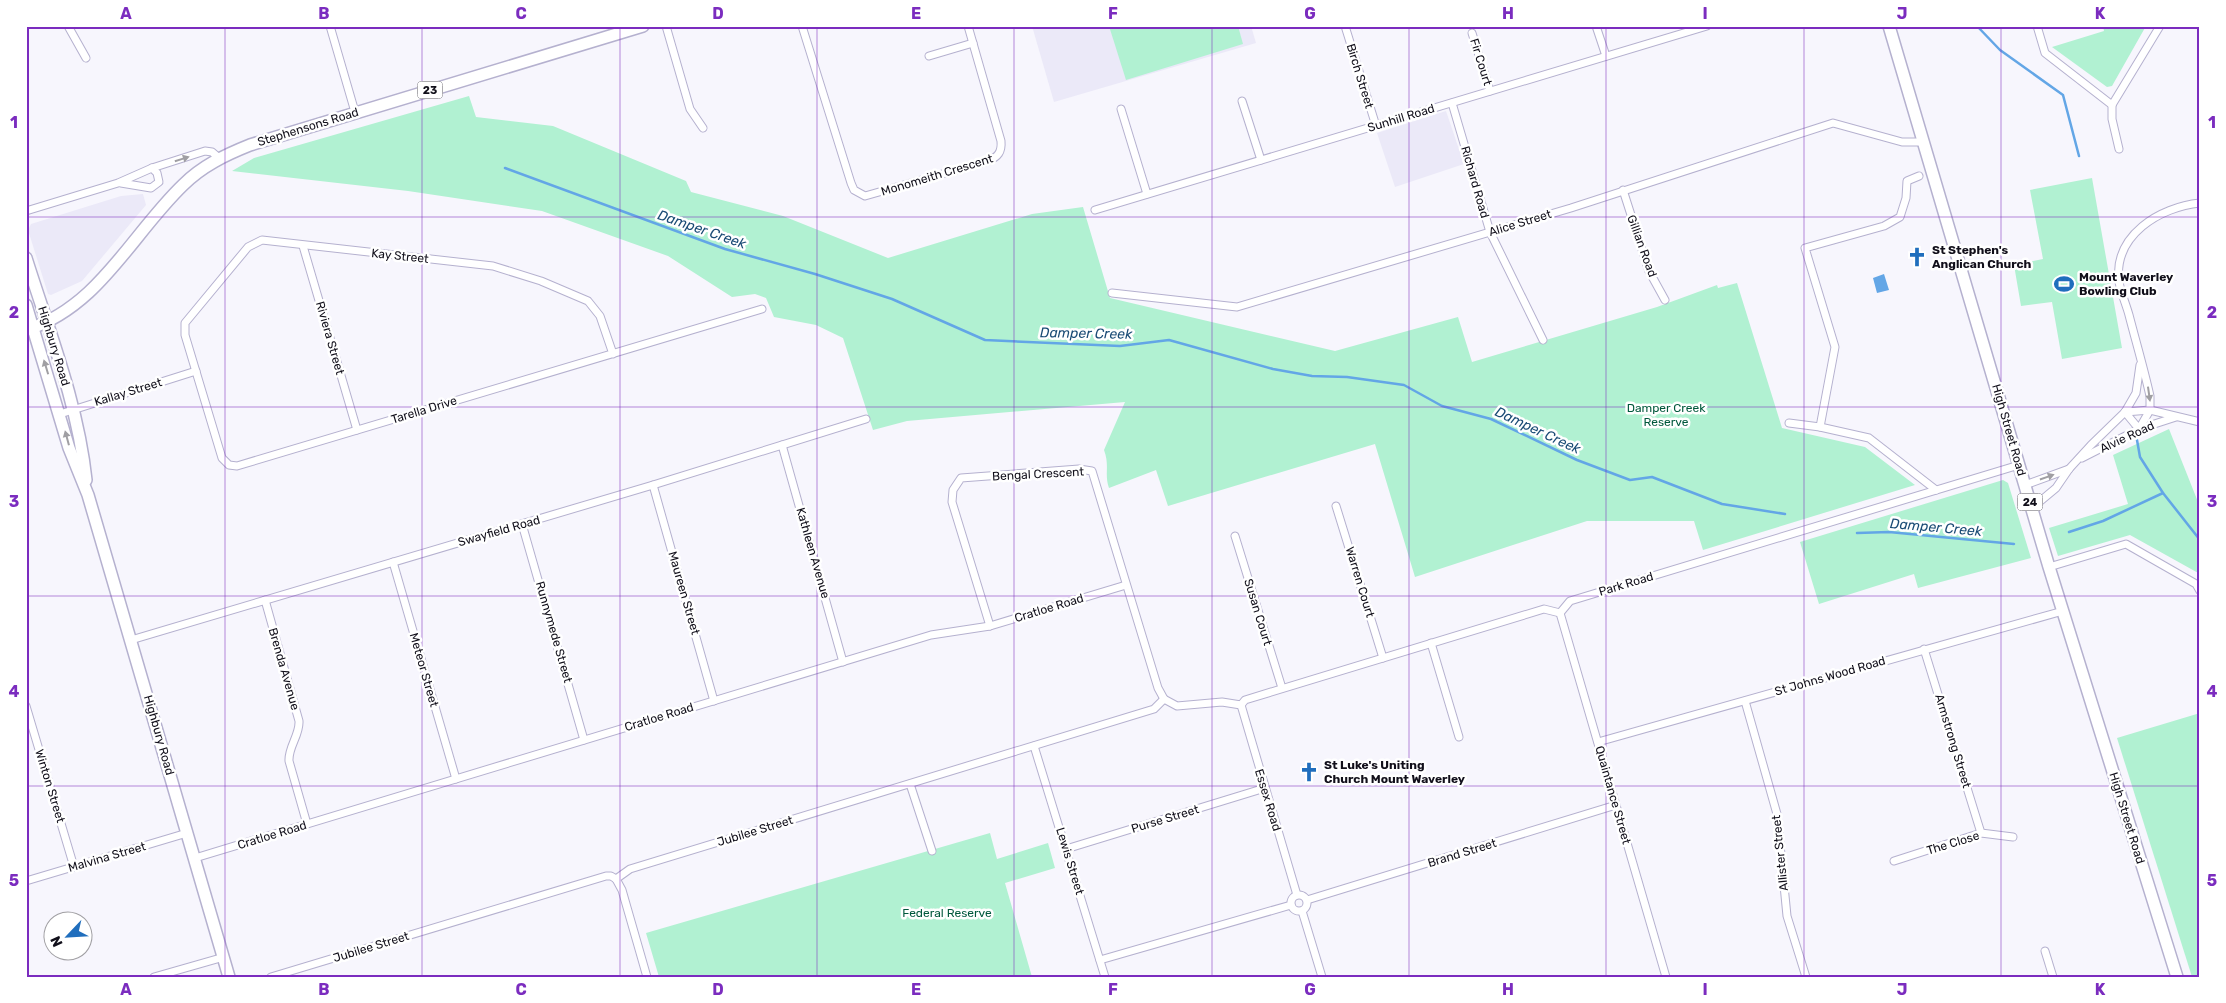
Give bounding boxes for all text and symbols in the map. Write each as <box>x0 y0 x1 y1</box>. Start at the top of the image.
text: A <box>120 4 132 23</box>
text: B <box>318 4 330 23</box>
text: C <box>515 4 527 23</box>
text: D <box>712 4 724 23</box>
text: E <box>911 4 921 23</box>
text: F <box>1108 4 1118 23</box>
text: G <box>1304 4 1316 23</box>
text: H <box>1502 4 1514 23</box>
text: I <box>1702 4 1708 23</box>
text: J <box>1897 4 1907 23</box>
text: K <box>2095 4 2106 23</box>
street label: Fir Court <box>1467 37 1495 88</box>
street label: Birch Street <box>1344 42 1377 110</box>
road number: 23 <box>418 82 442 98</box>
street label: Sunhill Road <box>1366 101 1436 135</box>
street label: Stephensons Road <box>256 105 360 149</box>
text: 1 <box>10 113 18 132</box>
text: 1 <box>2208 113 2216 132</box>
street label: Richard Road <box>1458 144 1492 220</box>
street label: Monomeith Crescent <box>879 151 995 199</box>
one-way arrow <box>174 155 189 163</box>
water label: Damper Creek <box>655 206 749 253</box>
street label: Alice Street <box>1487 207 1553 239</box>
street label: Gillian Road <box>1624 213 1660 279</box>
place label: St Stephen's Anglican Church <box>1932 243 2032 271</box>
street label: Kay Street <box>371 246 430 266</box>
church icon: St Stephen's Anglican Church <box>1906 246 1928 268</box>
place label: Mount Waverley Bowling Club <box>2079 270 2173 298</box>
sports icon: Mount Waverley Bowling Club <box>2053 273 2075 295</box>
street label: Riviera Street <box>313 300 347 377</box>
text: 2 <box>9 303 19 322</box>
text: 2 <box>2207 303 2217 322</box>
street label: Highbury Road <box>35 304 73 388</box>
water label: Damper Creek <box>1040 324 1133 343</box>
one-way arrow <box>41 359 49 374</box>
street label: Kallay Street <box>92 375 164 409</box>
street label: High Street Road <box>1989 382 2029 478</box>
one-way arrow <box>2145 386 2153 402</box>
street label: Tarella Drive <box>389 393 459 427</box>
park label: Damper Creek Reserve <box>1627 401 1706 429</box>
water label: Damper Creek <box>1492 403 1584 458</box>
street label: Alvie Road <box>2097 418 2157 456</box>
one-way arrow <box>62 430 70 445</box>
street label: Bengal Crescent <box>992 465 1085 483</box>
one-way arrow <box>2040 473 2055 481</box>
text: 3 <box>9 492 19 511</box>
text: 3 <box>2207 492 2217 511</box>
road number: 24 <box>2018 494 2042 511</box>
street label: Kathleen Avenue <box>793 506 833 600</box>
street label: Swayfield Road <box>456 513 542 549</box>
water label: Damper Creek <box>1889 515 1983 540</box>
street label: Warren Court <box>1343 545 1377 619</box>
street label: Maureen Street <box>665 550 703 637</box>
street label: Park Road <box>1597 569 1655 599</box>
street label: Susan Court <box>1241 577 1275 647</box>
street label: Runnymede Street <box>533 580 575 685</box>
street label: Cratloe Road <box>1013 591 1085 625</box>
street label: Brenda Avenue <box>266 626 303 712</box>
street label: Meteor Street <box>407 631 441 709</box>
street label: St Johns Wood Road <box>1773 653 1887 699</box>
text: 4 <box>9 682 20 701</box>
text: 4 <box>2207 682 2218 701</box>
street label: Armstrong Street <box>1932 692 1974 790</box>
street label: Highbury Road <box>141 693 177 777</box>
street label: Cratloe Road <box>623 700 695 734</box>
street label: Quaintance Street <box>1592 744 1634 846</box>
street label: Winton Street <box>32 748 68 825</box>
place label: St Luke's Uniting Church Mount Waverley <box>1324 758 1465 786</box>
church icon: St Luke's Uniting Church Mount Waverley <box>1298 761 1320 783</box>
street label: Essex Road <box>1252 767 1284 833</box>
street label: High Street Road <box>2106 771 2148 865</box>
street label: Purse Street <box>1129 802 1201 836</box>
street label: Jubilee Street <box>715 813 795 849</box>
street label: Allister Street <box>1769 814 1791 892</box>
street label: Cratloe Road <box>236 818 308 852</box>
street label: Lewis Street <box>1053 826 1087 897</box>
street label: The Close <box>1925 828 1981 858</box>
street label: Brand Street <box>1426 836 1498 870</box>
street label: Malvina Street <box>67 839 148 875</box>
text: 5 <box>9 871 19 890</box>
text: 5 <box>2207 871 2217 890</box>
park label: Federal Reserve <box>902 906 992 920</box>
north arrow <box>42 910 92 960</box>
street label: Jubilee Street <box>331 929 411 965</box>
text: N <box>47 933 67 949</box>
text: A <box>120 980 132 999</box>
text: B <box>318 980 330 999</box>
text: C <box>515 980 527 999</box>
text: D <box>712 980 724 999</box>
text: E <box>911 980 921 999</box>
text: F <box>1108 980 1118 999</box>
text: G <box>1304 980 1316 999</box>
text: H <box>1502 980 1514 999</box>
text: I <box>1702 980 1708 999</box>
text: J <box>1897 980 1907 999</box>
text: K <box>2095 980 2106 999</box>

